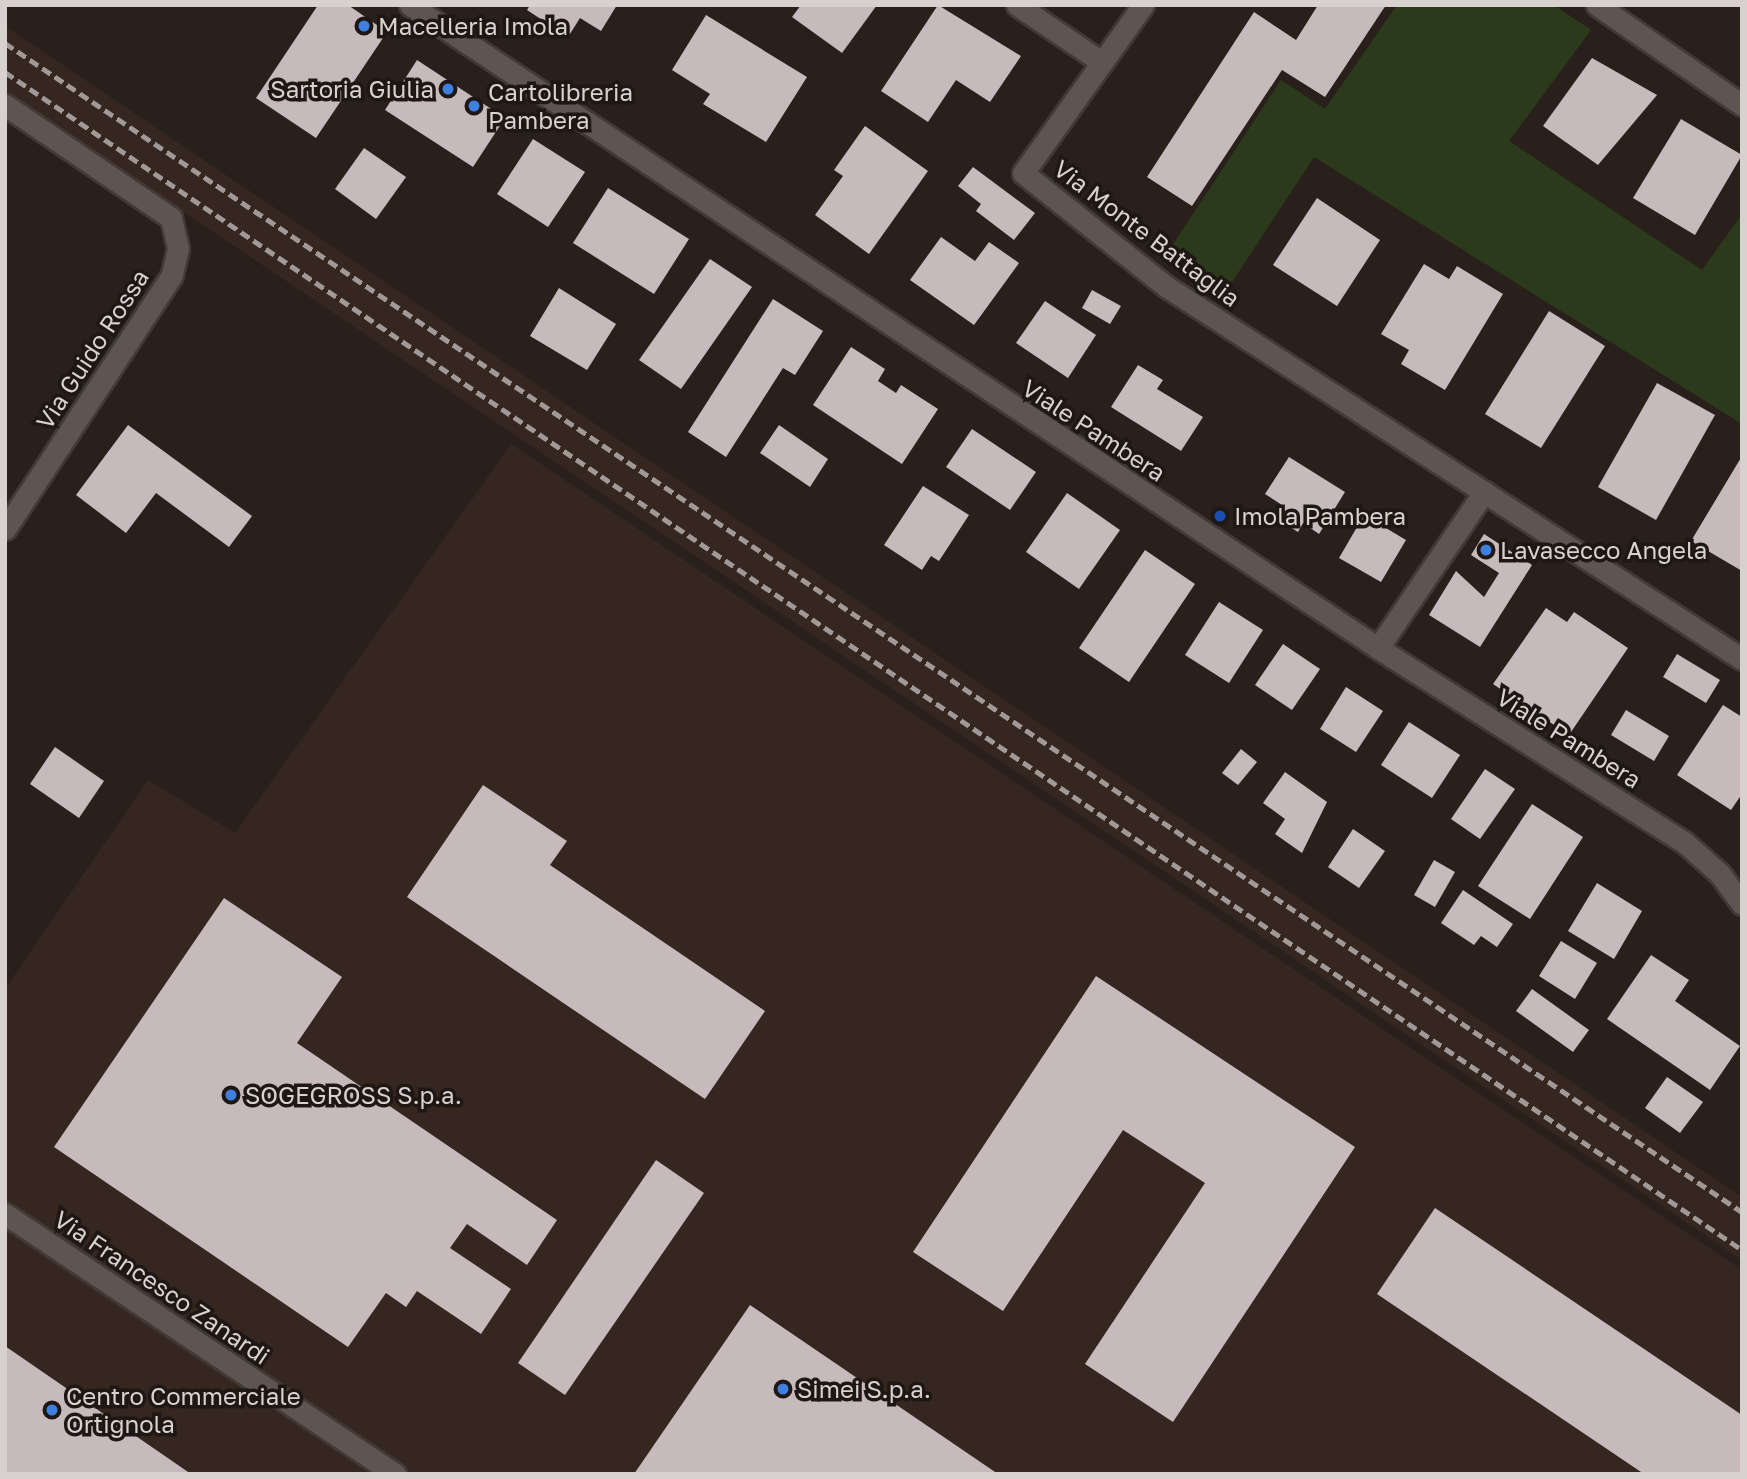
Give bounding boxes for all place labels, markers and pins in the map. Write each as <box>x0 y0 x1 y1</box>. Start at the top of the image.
place label: Macelleria Imola <box>378 12 568 40</box>
marker: Macelleria Imola <box>356 18 372 34</box>
place label: Sartoria Giulia <box>270 75 434 103</box>
place label: Cartolibreria Pambera <box>488 78 633 134</box>
marker: Sartoria Giulia <box>440 81 456 97</box>
marker: Cartolibreria Pambera <box>466 98 482 114</box>
place label: Imola Pambera <box>1234 502 1406 530</box>
marker: Imola Pambera <box>1212 508 1228 524</box>
place label: Lavasecco Angela <box>1500 536 1707 564</box>
marker: Lavasecco Angela <box>1478 542 1494 558</box>
place label: SOGEGROSS S.p.a. <box>245 1081 462 1109</box>
marker: SOGEGROSS S.p.a. <box>223 1087 239 1103</box>
place label: Simei S.p.a. <box>797 1375 931 1403</box>
marker: Simei S.p.a. <box>775 1381 791 1397</box>
place label: Centro Commerciale Ortignola <box>66 1382 301 1438</box>
marker: Centro Commerciale Ortignola <box>44 1402 60 1418</box>

